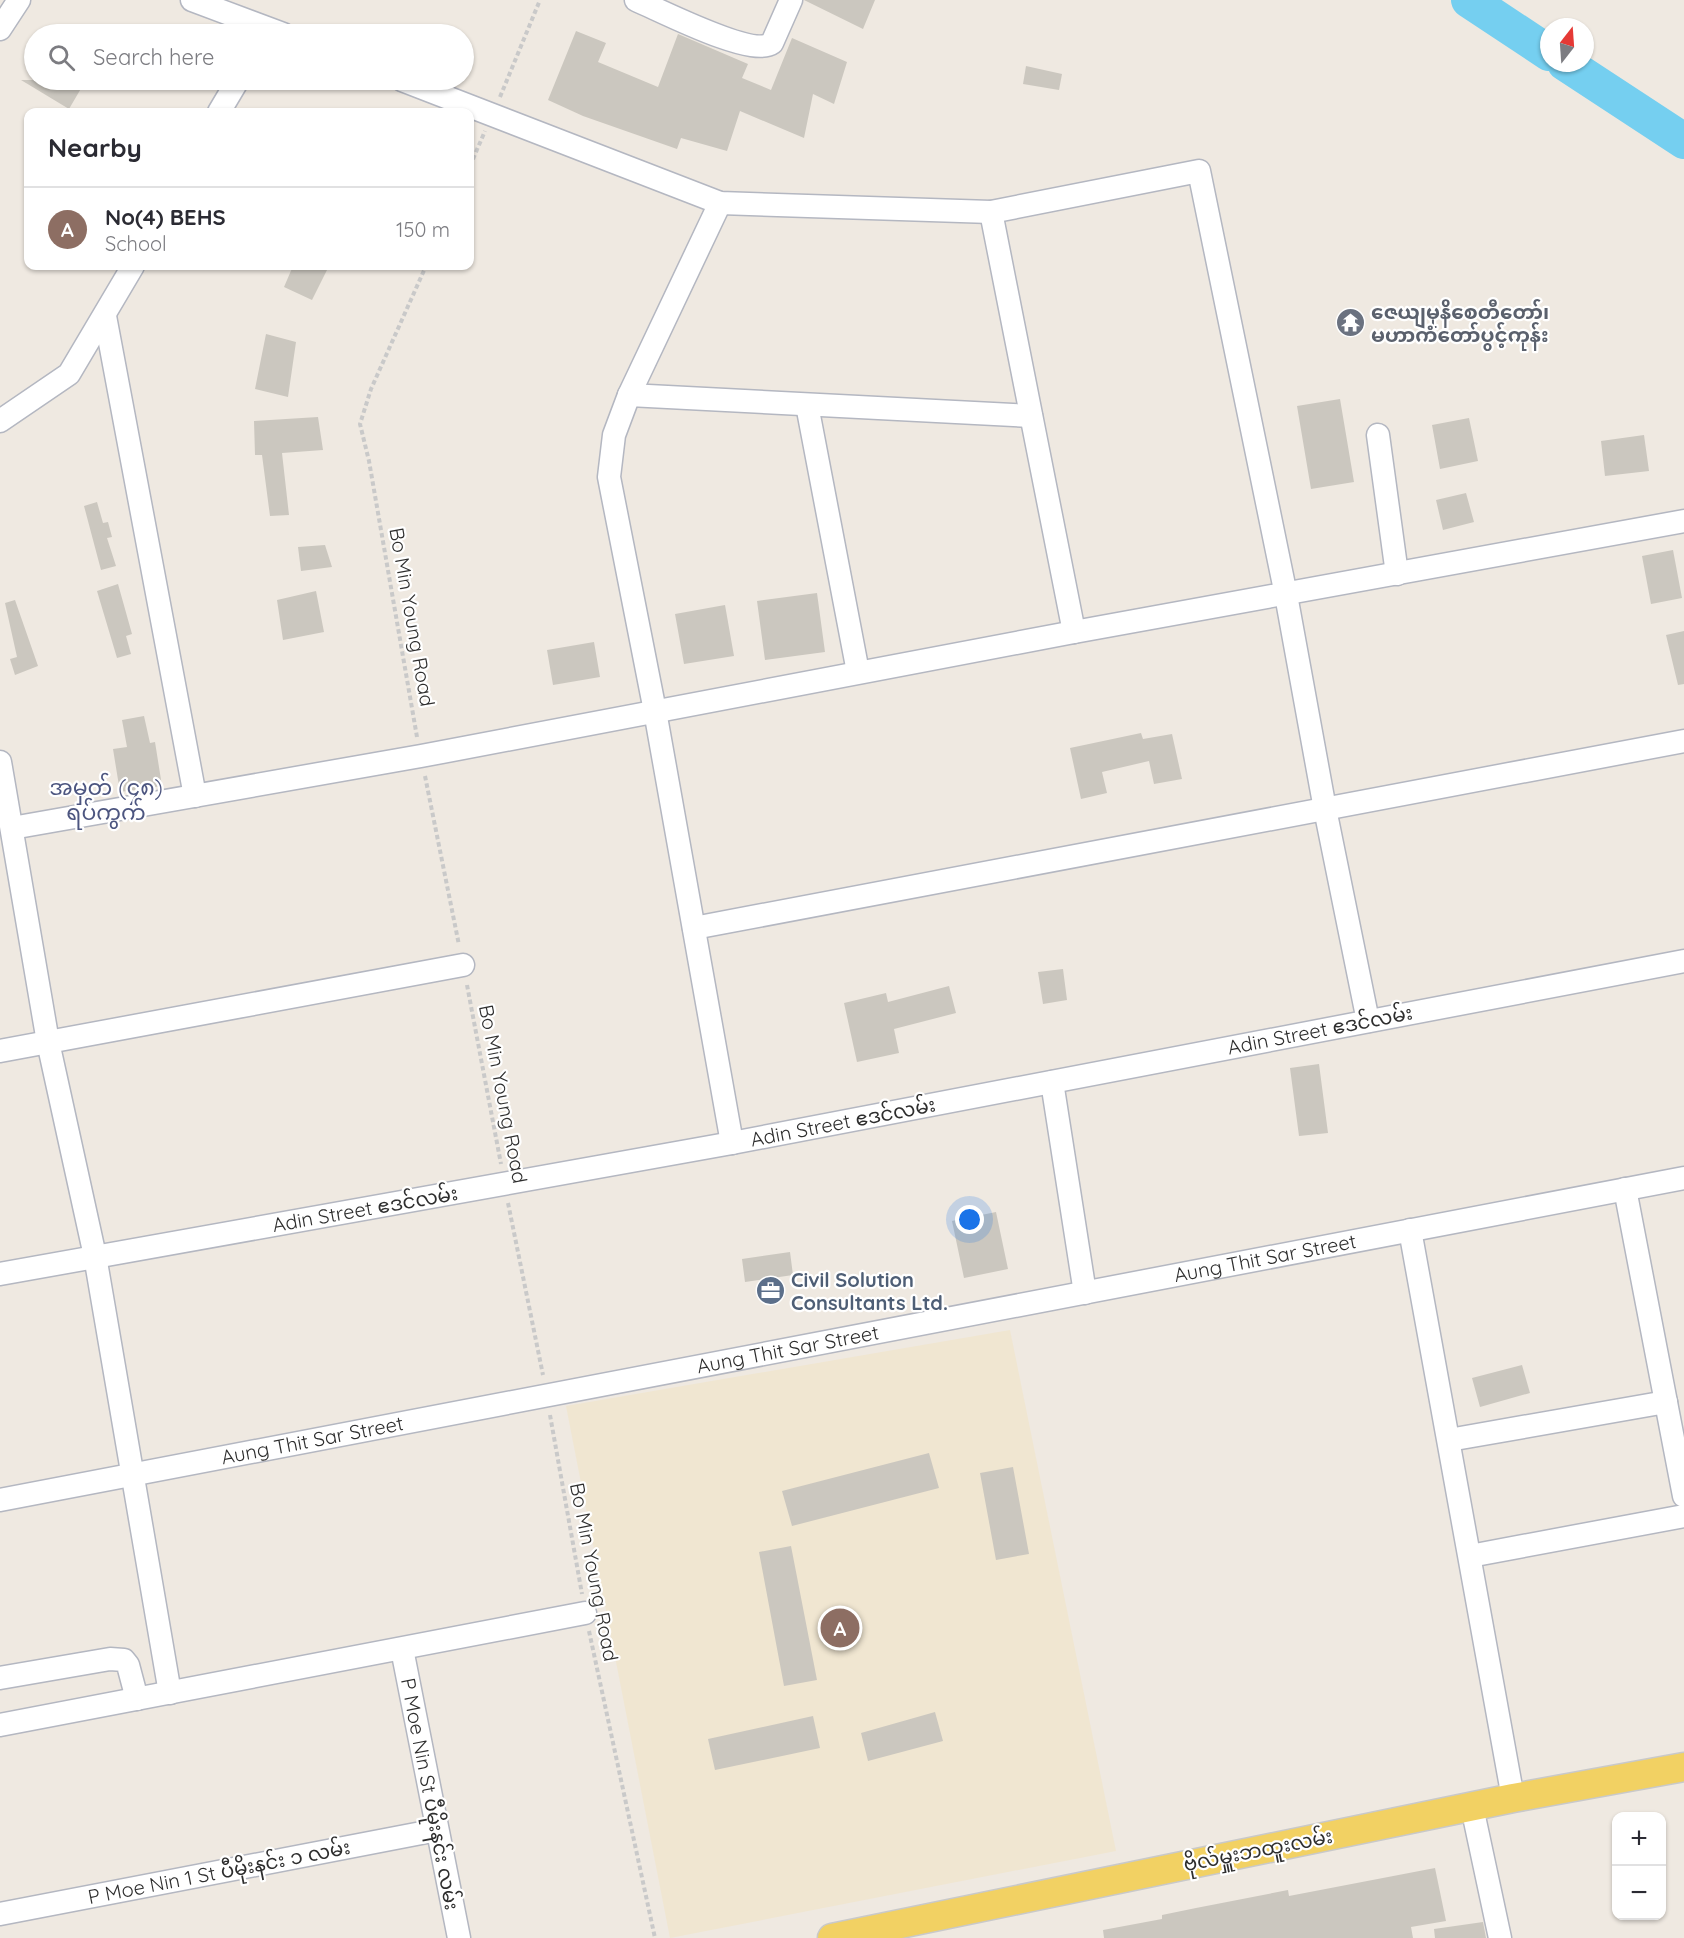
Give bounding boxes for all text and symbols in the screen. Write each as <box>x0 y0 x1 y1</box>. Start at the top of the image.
north arrow <box>1540 18 1594 72</box>
search box <box>24 24 474 90</box>
icon: search <box>45 41 78 74</box>
text: Search here <box>93 43 214 71</box>
text: Nearby <box>48 131 142 164</box>
text: No(4) BEHS <box>105 203 226 231</box>
text: A <box>61 217 74 242</box>
text: 150 m <box>396 217 450 242</box>
text: School <box>105 231 167 256</box>
place label: ဇေယျမုနိစေတီတော်၊ မဟာကံတော်ပွင့်ကုန်း <box>1371 299 1549 351</box>
temple icon: ဇေယျမုနိစေတီတော်၊ မဟာကံတော်ပွင့်ကုန်း <box>1334 307 1366 339</box>
street label: Bo Min Young Road <box>384 525 441 708</box>
district label: အမှတ် (၄၈) ရပ်ကွက် <box>49 772 163 830</box>
street label: Adin Street ဧဒင်လမ်း <box>1225 998 1415 1060</box>
street label: Bo Min Young Road <box>474 1003 533 1185</box>
street label: Adin Street ဧဒင်လမ်း <box>748 1090 938 1152</box>
street label: Adin Street ဧဒင်လမ်း <box>270 1179 460 1237</box>
your location <box>955 1205 984 1234</box>
street label: Aung Thit Sar Street <box>1172 1228 1358 1287</box>
place label: Civil Solution Consultants Ltd. <box>791 1267 948 1315</box>
office icon: Civil Solution Consultants Ltd. <box>754 1275 786 1307</box>
street label: Aung Thit Sar Street <box>694 1319 881 1379</box>
street label: Aung Thit Sar Street <box>219 1410 406 1469</box>
street label: Bo Min Young Road <box>565 1481 624 1663</box>
pin: A <box>820 1606 860 1650</box>
street label: P Moe Nin St ပီမိုးနင်း လမ်း <box>391 1676 466 1913</box>
map controls <box>1612 1812 1666 1920</box>
button: + <box>1612 1812 1666 1866</box>
street label: ဗိုလ်မှူးဘထူးလမ်း <box>1181 1822 1336 1881</box>
street label: P Moe Nin 1 St ပီမိုးနင်း ၁ လမ်း <box>85 1833 353 1914</box>
button: − <box>1612 1866 1666 1920</box>

